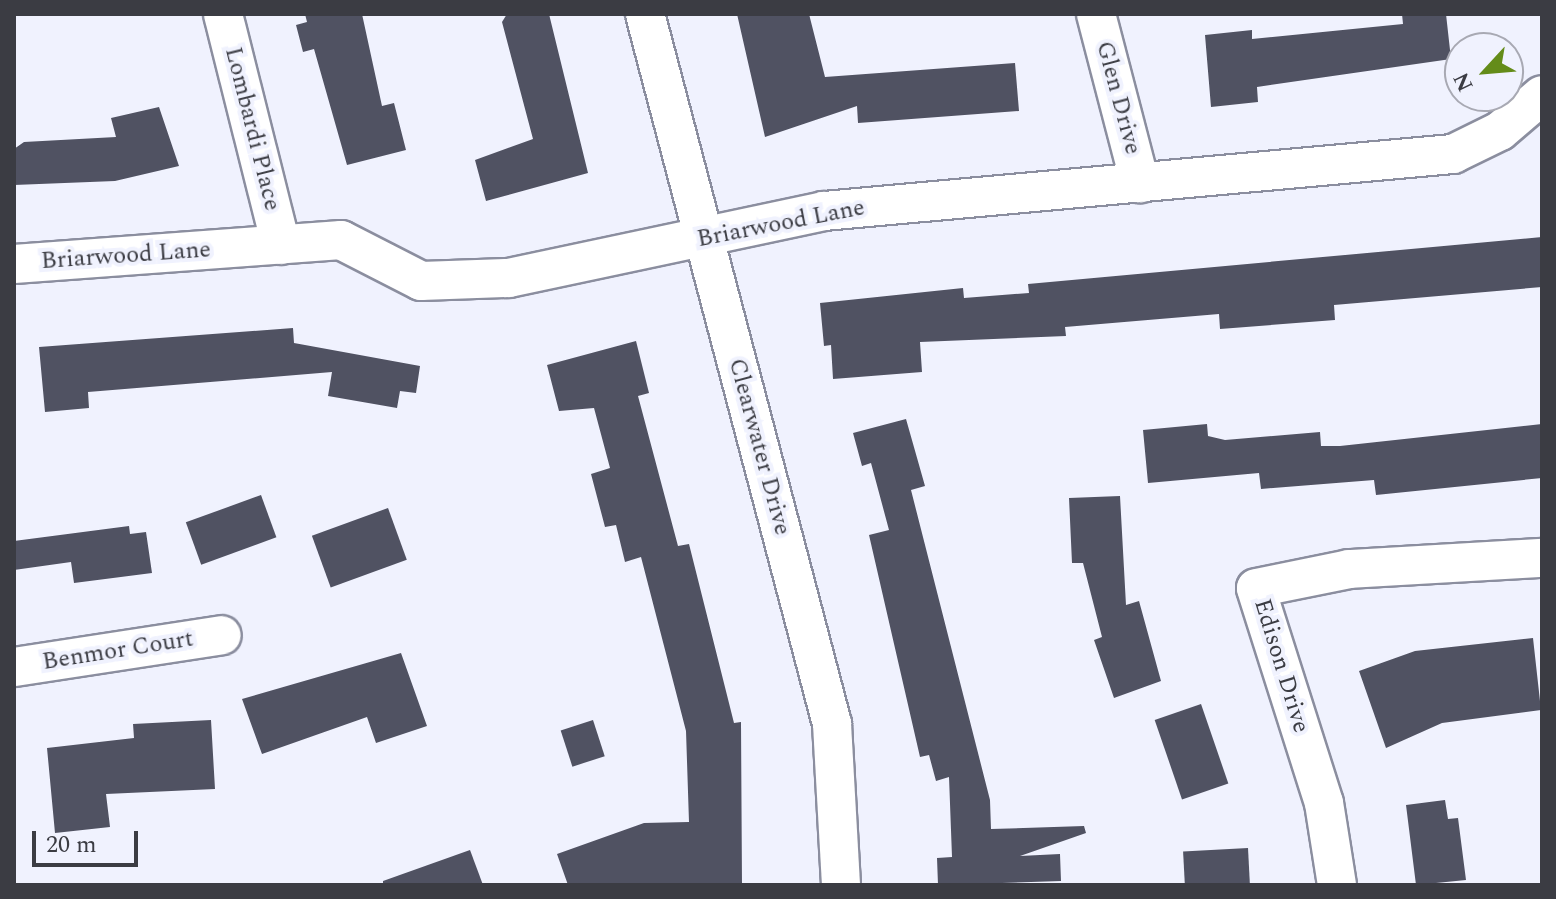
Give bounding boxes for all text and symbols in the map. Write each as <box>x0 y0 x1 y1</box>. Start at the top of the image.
north arrow <box>1444 32 1524 112</box>
street label: Glen Drive <box>1089 38 1147 158</box>
street label: Lombardi Place <box>218 44 286 214</box>
text: N <box>1445 67 1483 97</box>
street label: Briarwood Lane <box>695 194 867 254</box>
street label: Briarwood Lane <box>40 236 212 276</box>
street label: Clearwater Drive <box>722 356 796 538</box>
street label: Edison Drive <box>1247 595 1315 737</box>
street label: Benmor Court <box>40 625 196 677</box>
scale bar <box>36 815 142 865</box>
text: 20 m <box>46 827 97 863</box>

